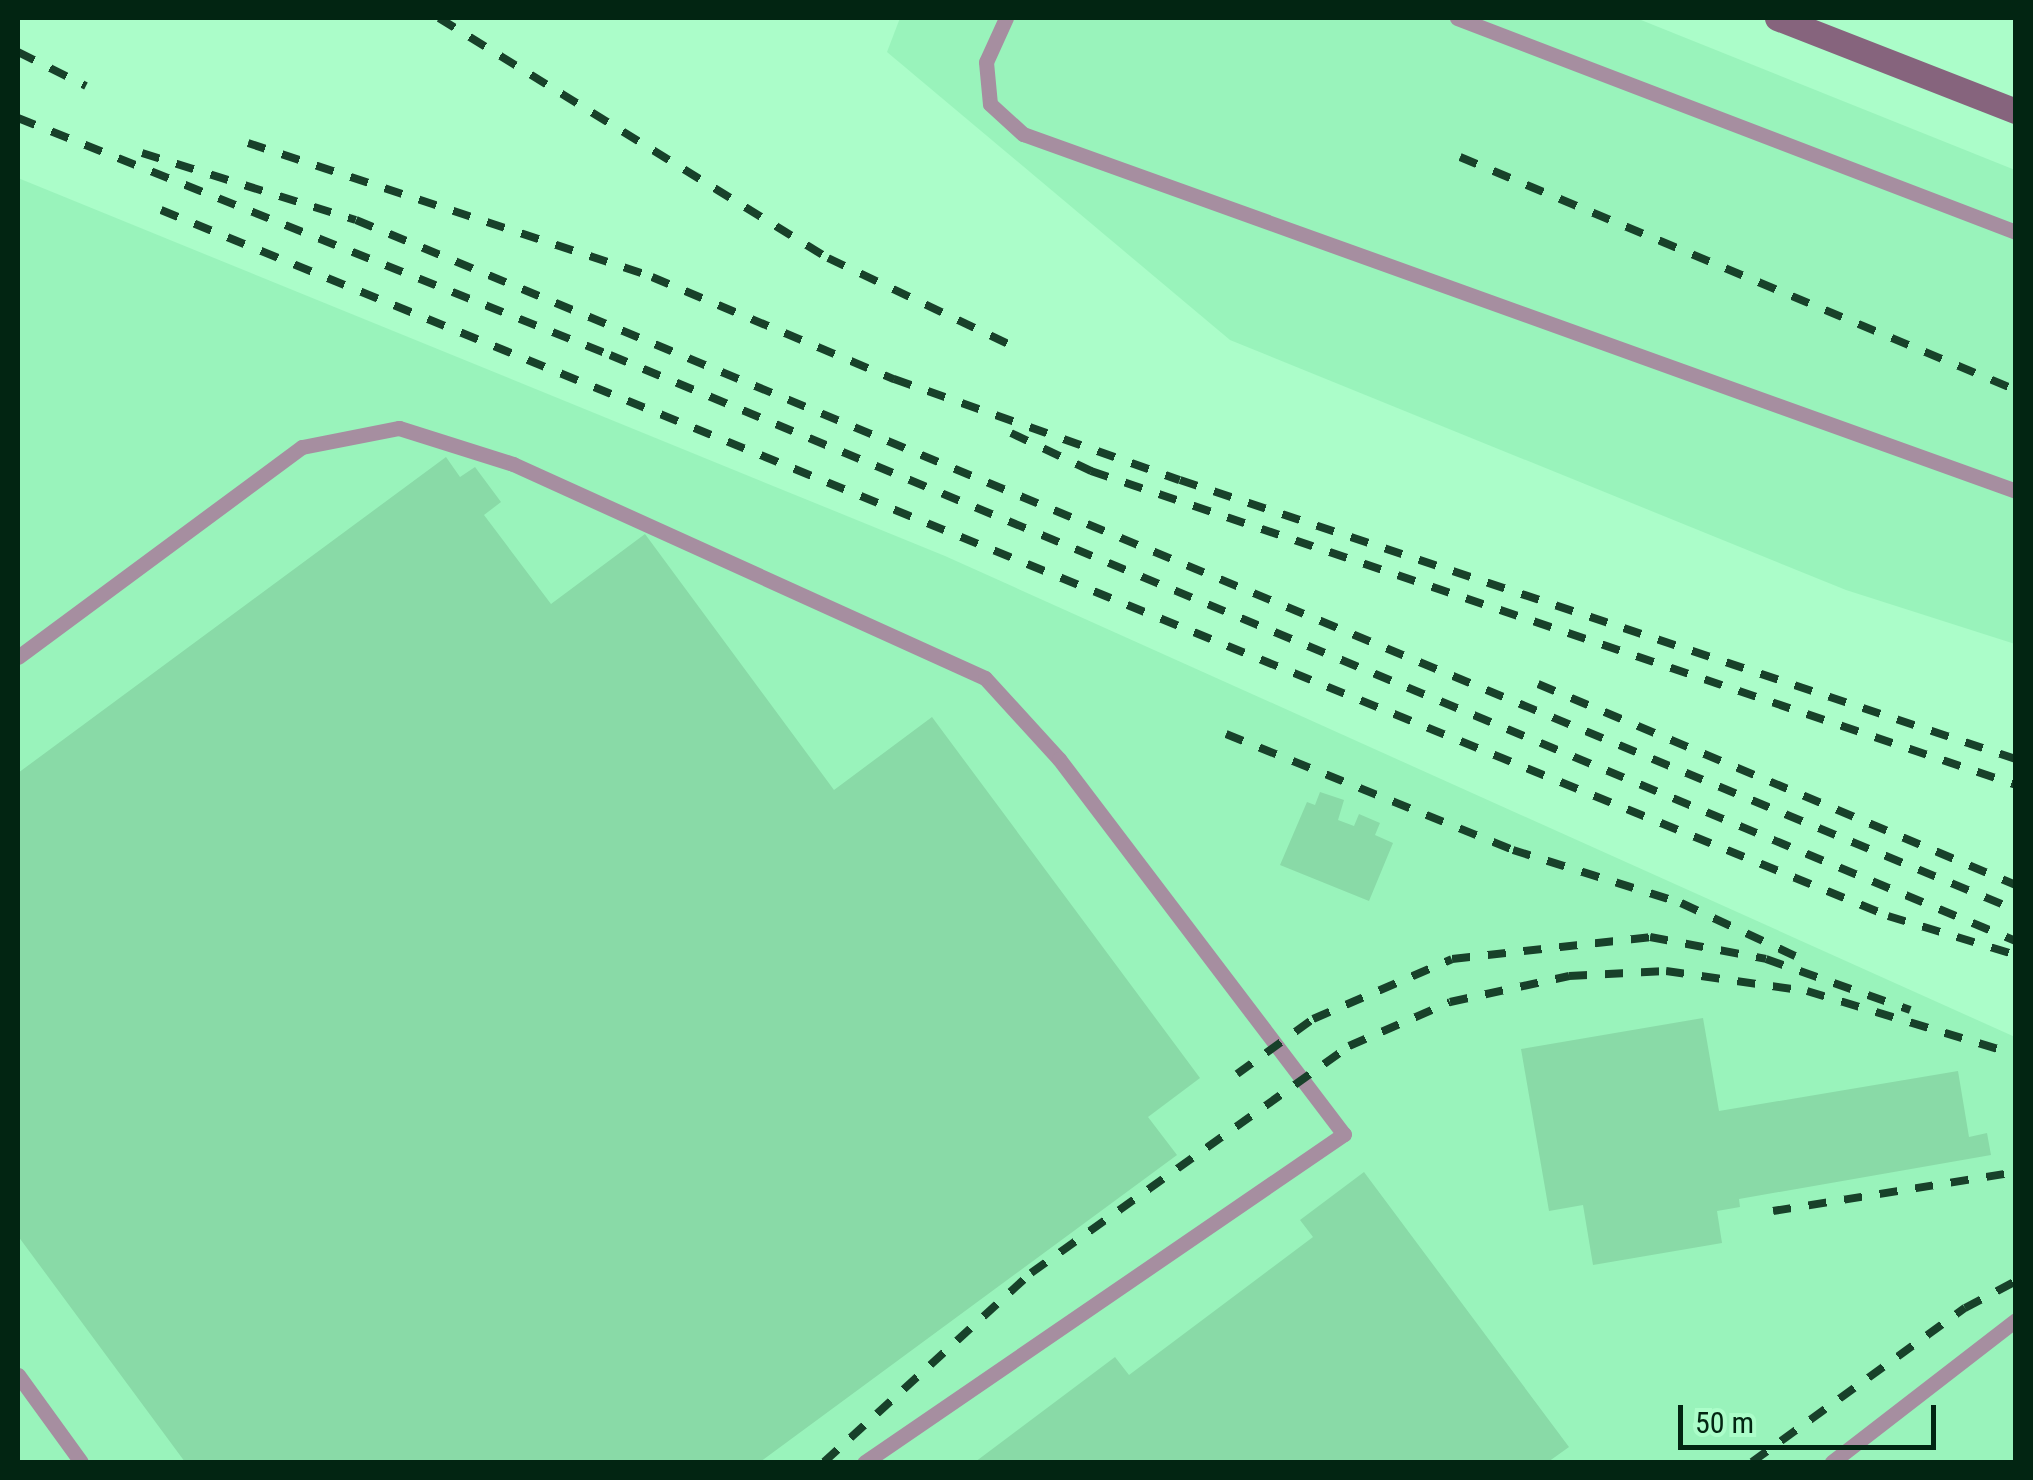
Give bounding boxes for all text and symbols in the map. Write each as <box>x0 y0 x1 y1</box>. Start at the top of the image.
scale bar <box>1683 1385 1940 1447</box>
text: 50 m <box>1695 1405 1754 1440</box>

